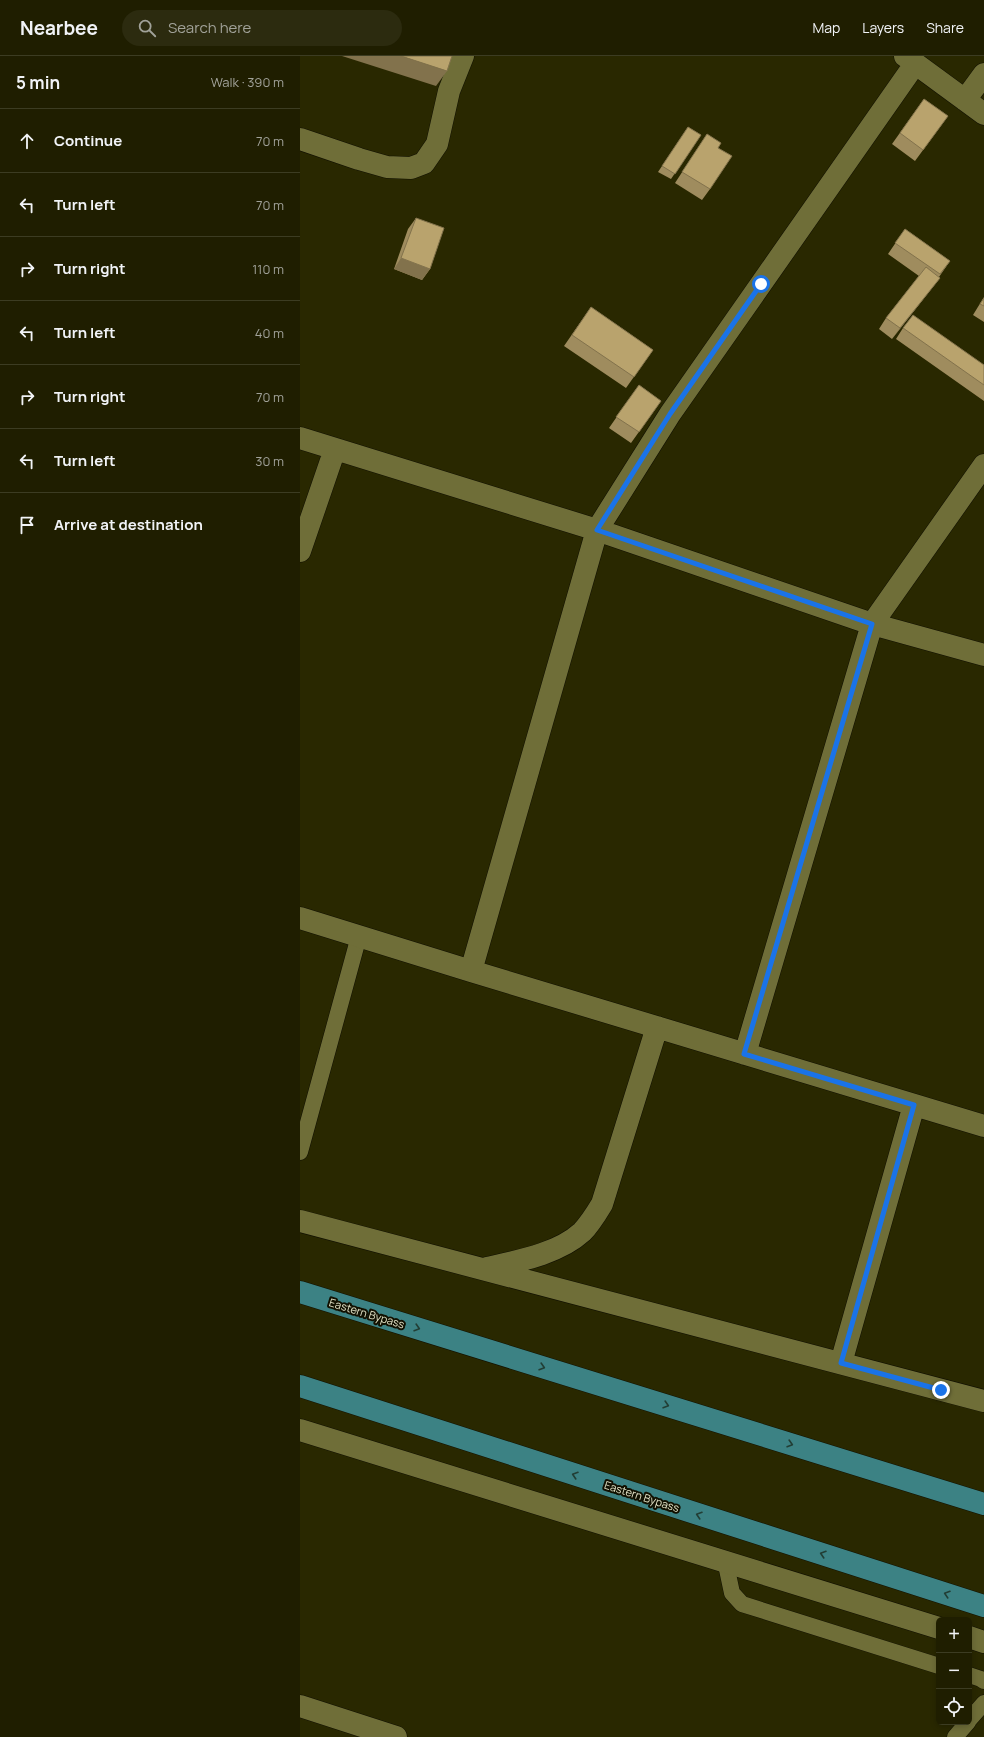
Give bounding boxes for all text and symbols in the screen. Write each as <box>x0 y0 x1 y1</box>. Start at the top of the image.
search box <box>122 10 402 46</box>
text: Nearbee <box>20 15 98 41</box>
icon: search <box>136 17 158 39</box>
text: Search here <box>168 17 251 38</box>
text: Map <box>812 18 840 37</box>
text: Layers <box>862 18 904 37</box>
text: Share <box>926 18 964 37</box>
text: 5 min <box>16 71 60 94</box>
text: Walk · 390 m <box>211 73 284 91</box>
icon: ahead <box>16 130 38 152</box>
text: Continue <box>54 130 122 151</box>
text: 70 m <box>256 132 284 150</box>
icon: left <box>16 194 38 216</box>
text: Turn left <box>54 194 116 215</box>
text: 70 m <box>256 196 284 214</box>
icon: right <box>16 258 38 280</box>
text: Turn right <box>54 258 125 279</box>
text: 110 m <box>252 260 284 278</box>
route start <box>752 275 770 293</box>
icon: left <box>16 322 38 344</box>
text: Turn left <box>54 322 116 343</box>
text: 40 m <box>255 324 284 342</box>
icon: right <box>16 386 38 408</box>
text: Turn right <box>54 386 125 407</box>
text: 70 m <box>256 388 284 406</box>
icon: left <box>16 450 38 472</box>
text: Turn left <box>54 450 116 471</box>
text: 30 m <box>255 452 284 470</box>
icon: arrive <box>16 514 38 536</box>
text: Arrive at destination <box>54 514 203 535</box>
street label: Eastern Bypass <box>327 1294 407 1332</box>
one-way arrow <box>414 1323 421 1332</box>
one-way arrow <box>538 1362 545 1371</box>
route end <box>932 1381 950 1399</box>
one-way arrow <box>662 1400 669 1409</box>
one-way arrow <box>786 1439 793 1448</box>
one-way arrow <box>572 1471 579 1480</box>
street label: Eastern Bypass <box>602 1477 682 1515</box>
one-way arrow <box>696 1511 703 1520</box>
one-way arrow <box>820 1550 827 1559</box>
one-way arrow <box>944 1590 951 1599</box>
map controls <box>936 1617 972 1725</box>
button: + <box>936 1617 972 1653</box>
button: − <box>936 1653 972 1689</box>
button: locate <box>936 1689 972 1725</box>

